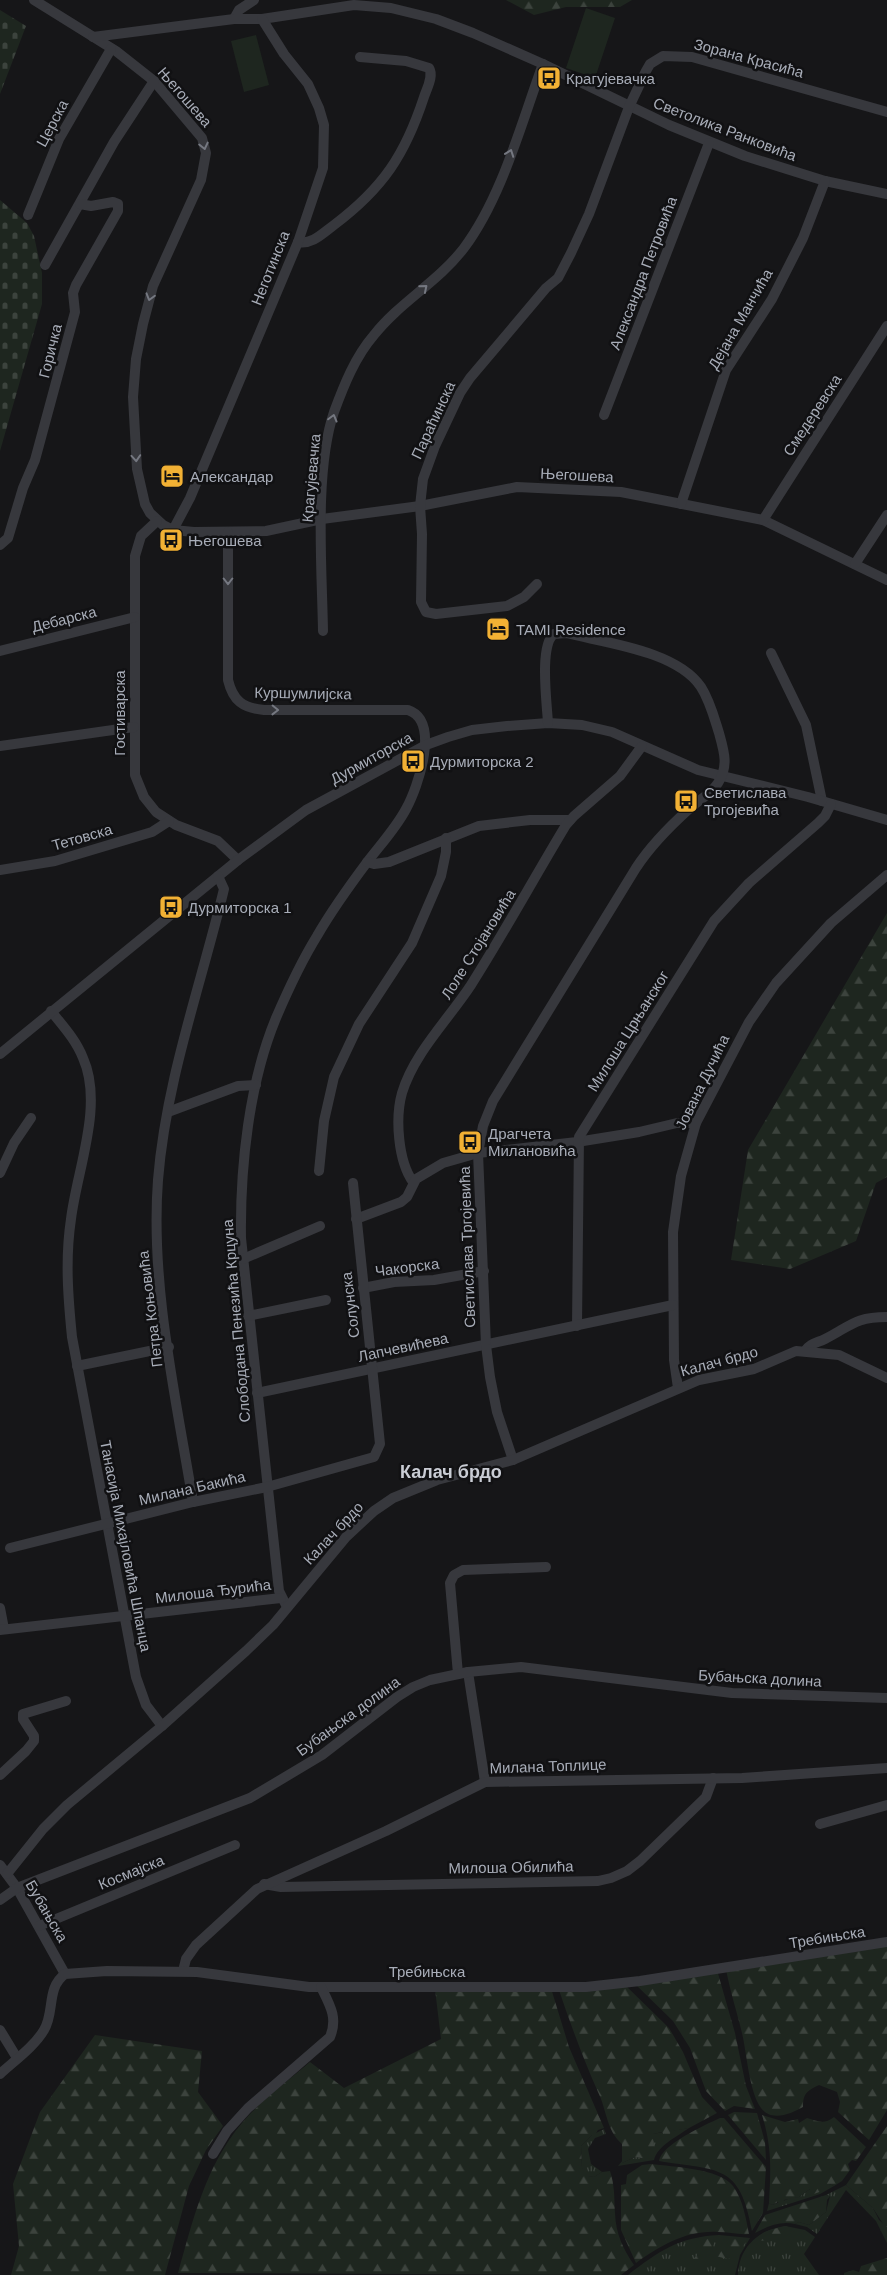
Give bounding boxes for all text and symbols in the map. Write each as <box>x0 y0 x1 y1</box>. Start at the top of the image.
street label: Зорана Красића <box>692 35 806 81</box>
street label: Његошева <box>154 64 216 131</box>
bus stop icon: Крагујевачка <box>536 65 562 91</box>
place label: Крагујевачка <box>566 70 656 87</box>
street label: Светолика Ранковића <box>651 94 800 164</box>
street label: Церска <box>33 96 72 149</box>
one-way arrow <box>198 142 209 151</box>
one-way arrow <box>504 149 514 158</box>
street label: Александра Петровића <box>606 193 680 352</box>
street label: Неготинска <box>247 228 293 308</box>
street label: Дејана Манчића <box>704 265 776 372</box>
one-way arrow <box>419 285 428 294</box>
one-way arrow <box>146 293 156 301</box>
street label: Горичка <box>35 322 65 380</box>
street label: Смедеревска <box>779 371 845 459</box>
street label: Параћинска <box>408 378 459 461</box>
one-way arrow <box>327 414 338 423</box>
street label: Крагујевачка <box>299 432 323 523</box>
one-way arrow <box>130 454 141 462</box>
hotel icon: Александар <box>159 463 185 489</box>
street label: Његошева <box>540 465 615 485</box>
place label: Александар <box>190 468 273 485</box>
bus stop icon: Његошева <box>158 527 184 553</box>
place label: Његошева <box>188 532 262 549</box>
one-way arrow <box>223 578 233 585</box>
street label: Дебарска <box>30 603 99 635</box>
hotel icon: TAMI Residence <box>485 616 511 642</box>
place label: TAMI Residence <box>516 621 626 638</box>
street label: Гостиварска <box>111 670 128 756</box>
street label: Куршумлијска <box>254 684 352 702</box>
one-way arrow <box>272 705 280 715</box>
street label: Дурмиторска <box>327 728 415 787</box>
bus stop icon: Дурмиторска 2 <box>400 748 426 774</box>
place label: Дурмиторска 2 <box>430 753 533 770</box>
place label: Светислава Тргојевића <box>704 784 787 818</box>
bus stop icon: Светислава Тргојевића <box>673 788 699 814</box>
street label: Тетовска <box>50 820 115 854</box>
street label: Лоле Стојановића <box>437 885 519 1002</box>
bus stop icon: Дурмиторска 1 <box>158 894 184 920</box>
place label: Дурмиторска 1 <box>188 899 291 916</box>
street label: Милоша Црњанског <box>584 967 672 1094</box>
street label: Јована Дучића <box>672 1031 733 1132</box>
place label: Драгчета Милановића <box>488 1125 576 1159</box>
bus stop icon: Драгчета Милановића <box>457 1129 483 1155</box>
street label: Светислава Тргојевића <box>456 1165 478 1328</box>
street label: Слободана Пенезића Крцуна <box>219 1218 253 1423</box>
street label: Петра Коњовића <box>134 1249 166 1368</box>
street label: Чакорска <box>374 1255 441 1279</box>
street label: Солунска <box>337 1271 362 1339</box>
street label: Лапчевићева <box>356 1329 450 1365</box>
street label: Калач брдо <box>678 1342 760 1380</box>
street label: Танасија Михајловића Шпанца <box>97 1439 155 1654</box>
district label: Калач брдо <box>400 1462 502 1482</box>
street label: Милана Бакића <box>137 1467 247 1508</box>
street label: Калач брдо <box>300 1498 366 1568</box>
street label: Милоша Ђурића <box>154 1575 272 1607</box>
street label: Бубањска долина <box>698 1666 823 1690</box>
street label: Бубањска долина <box>293 1672 403 1759</box>
street label: Милана Топлице <box>489 1755 607 1777</box>
street label: Космајска <box>96 1851 167 1893</box>
street label: Милоша Обилића <box>448 1857 574 1877</box>
street label: Бубањска <box>22 1877 72 1946</box>
street label: Требињска <box>788 1923 867 1951</box>
street label: Требињска <box>389 1963 466 1980</box>

